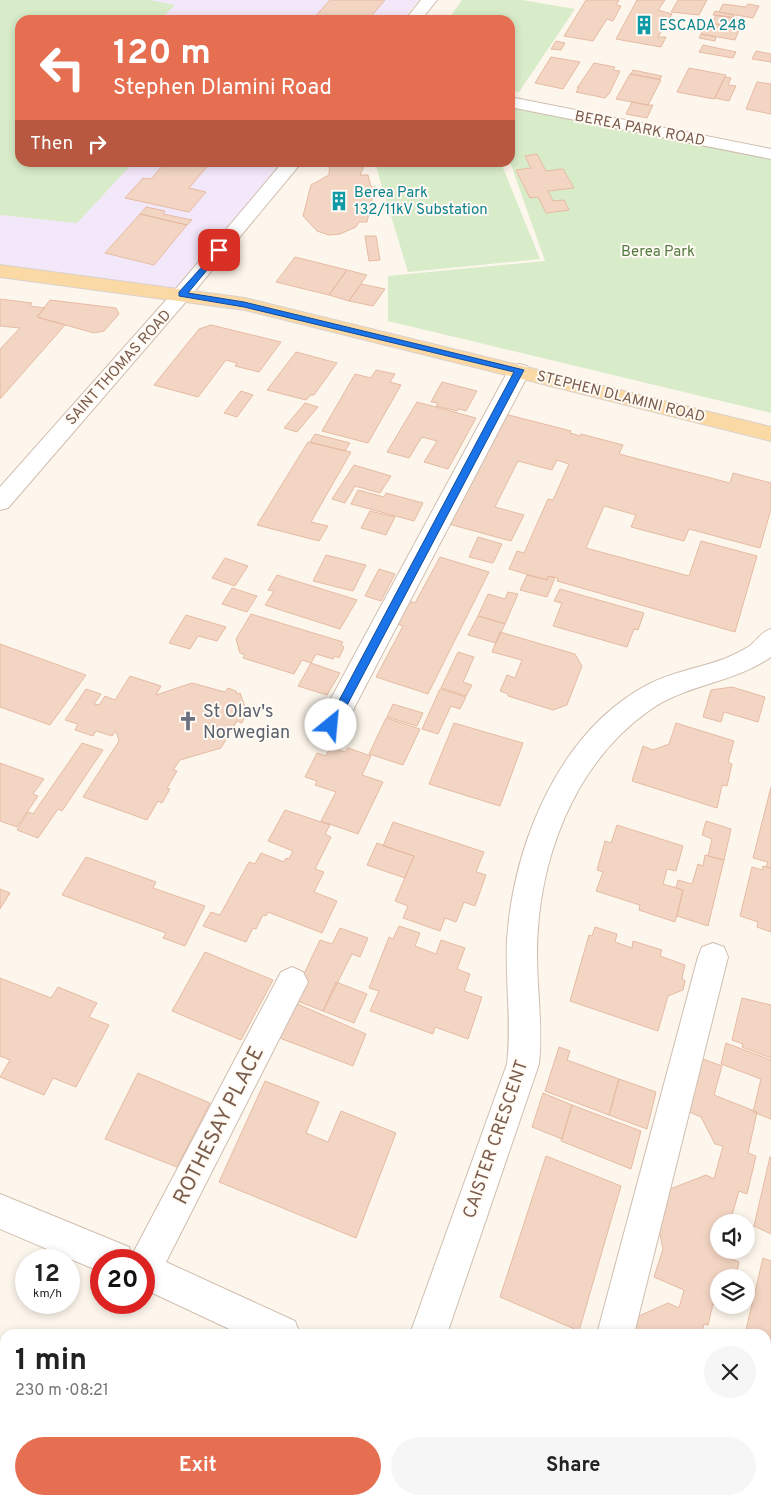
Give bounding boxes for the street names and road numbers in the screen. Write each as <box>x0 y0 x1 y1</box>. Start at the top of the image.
street label: BEREA PARK ROAD <box>573 108 706 151</box>
street label: SAINT THOMAS ROAD <box>62 306 176 430</box>
street label: STEPHEN DLAMINI ROAD <box>535 367 707 428</box>
street label: ROTHESAY PLACE <box>168 1042 271 1209</box>
street label: CAISTER CRESCENT <box>459 1057 534 1222</box>

